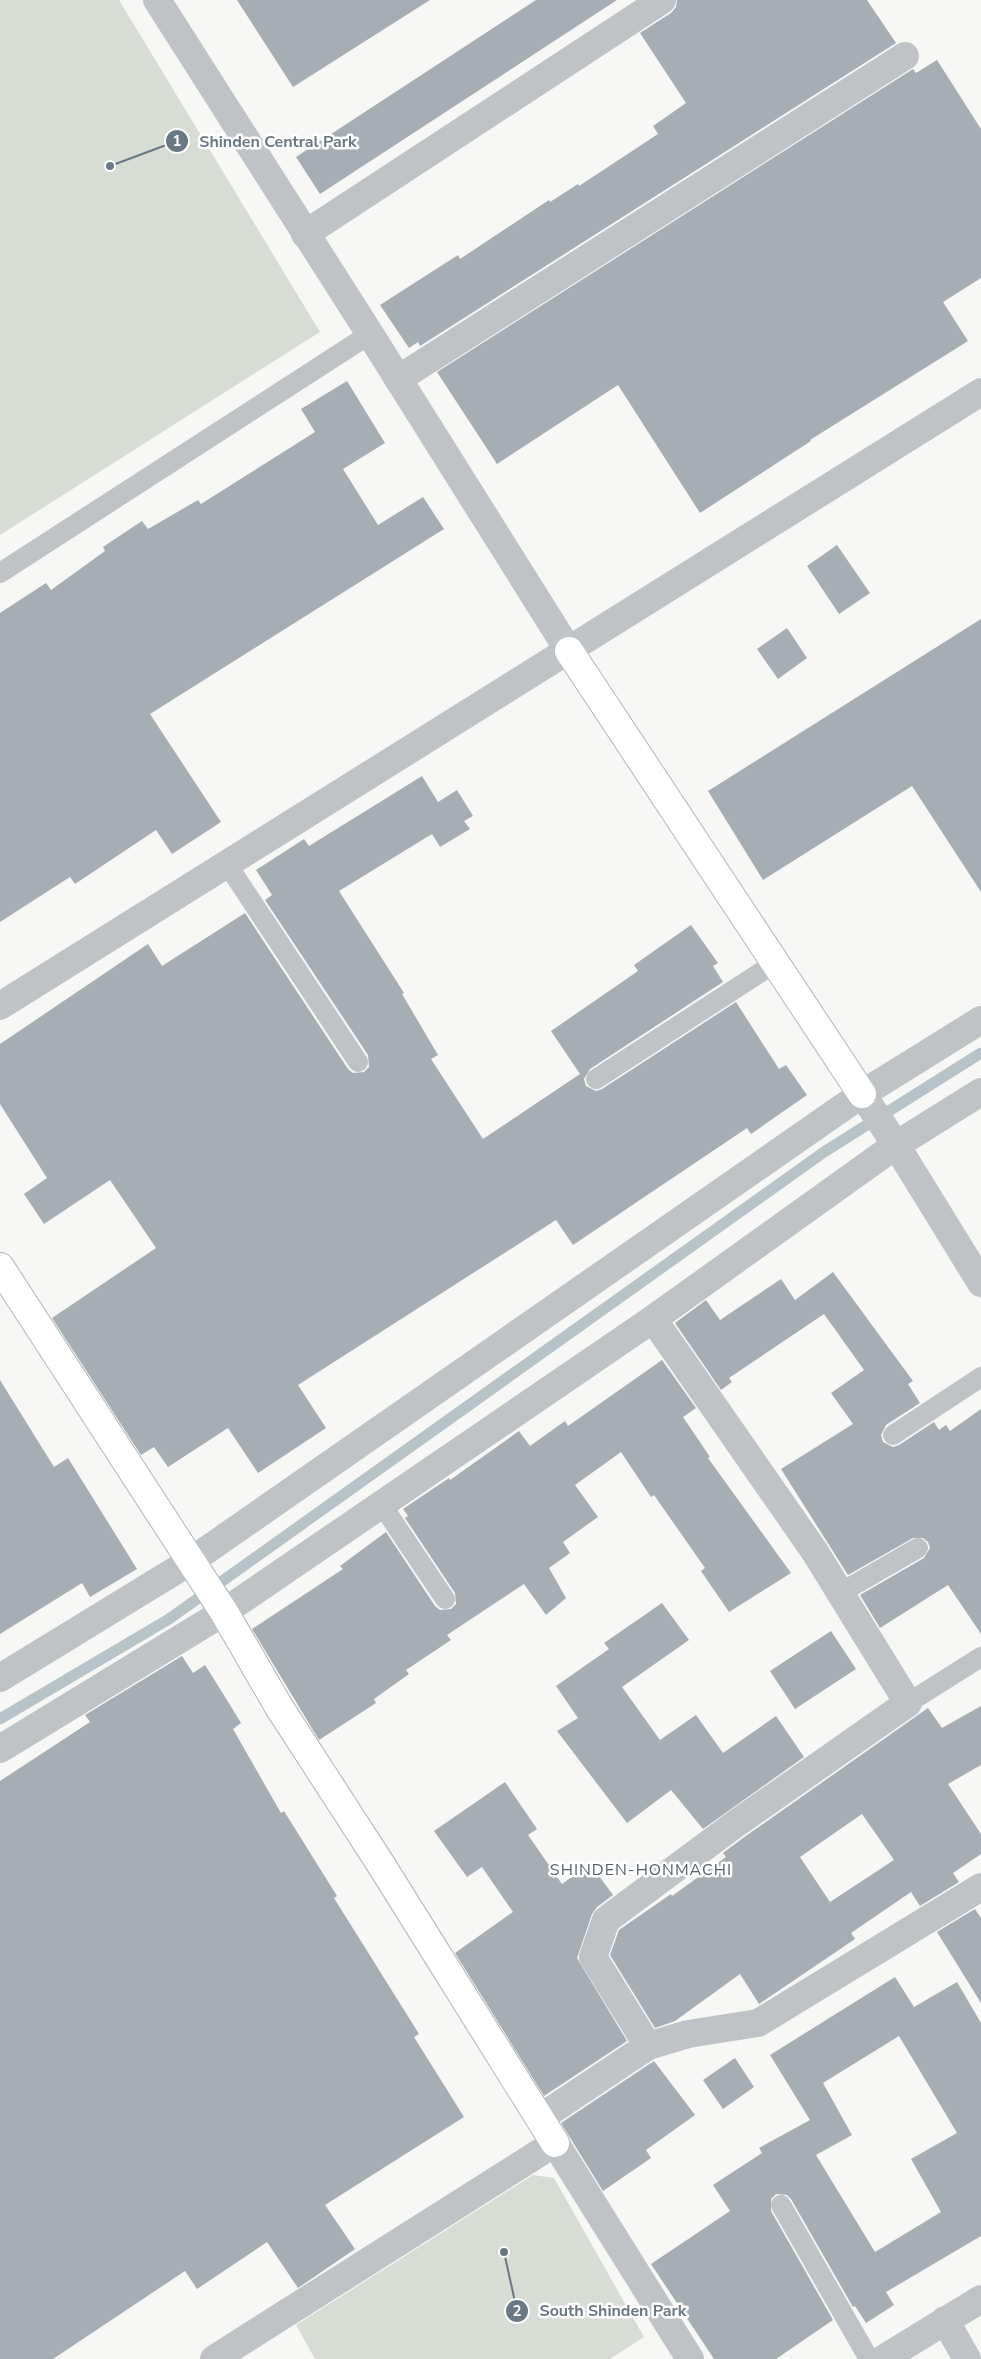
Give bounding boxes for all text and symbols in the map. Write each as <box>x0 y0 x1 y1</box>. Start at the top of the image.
callout: Shinden Central Park <box>164 126 367 157</box>
text: 1 <box>172 131 182 151</box>
text: Shinden Central Park <box>199 131 357 153</box>
district label: SHINDEN-HONMACHI <box>550 1859 732 1881</box>
callout: South Shinden Park <box>505 2295 697 2326</box>
text: South Shinden Park <box>540 2300 687 2322</box>
text: 2 <box>512 2301 522 2321</box>

